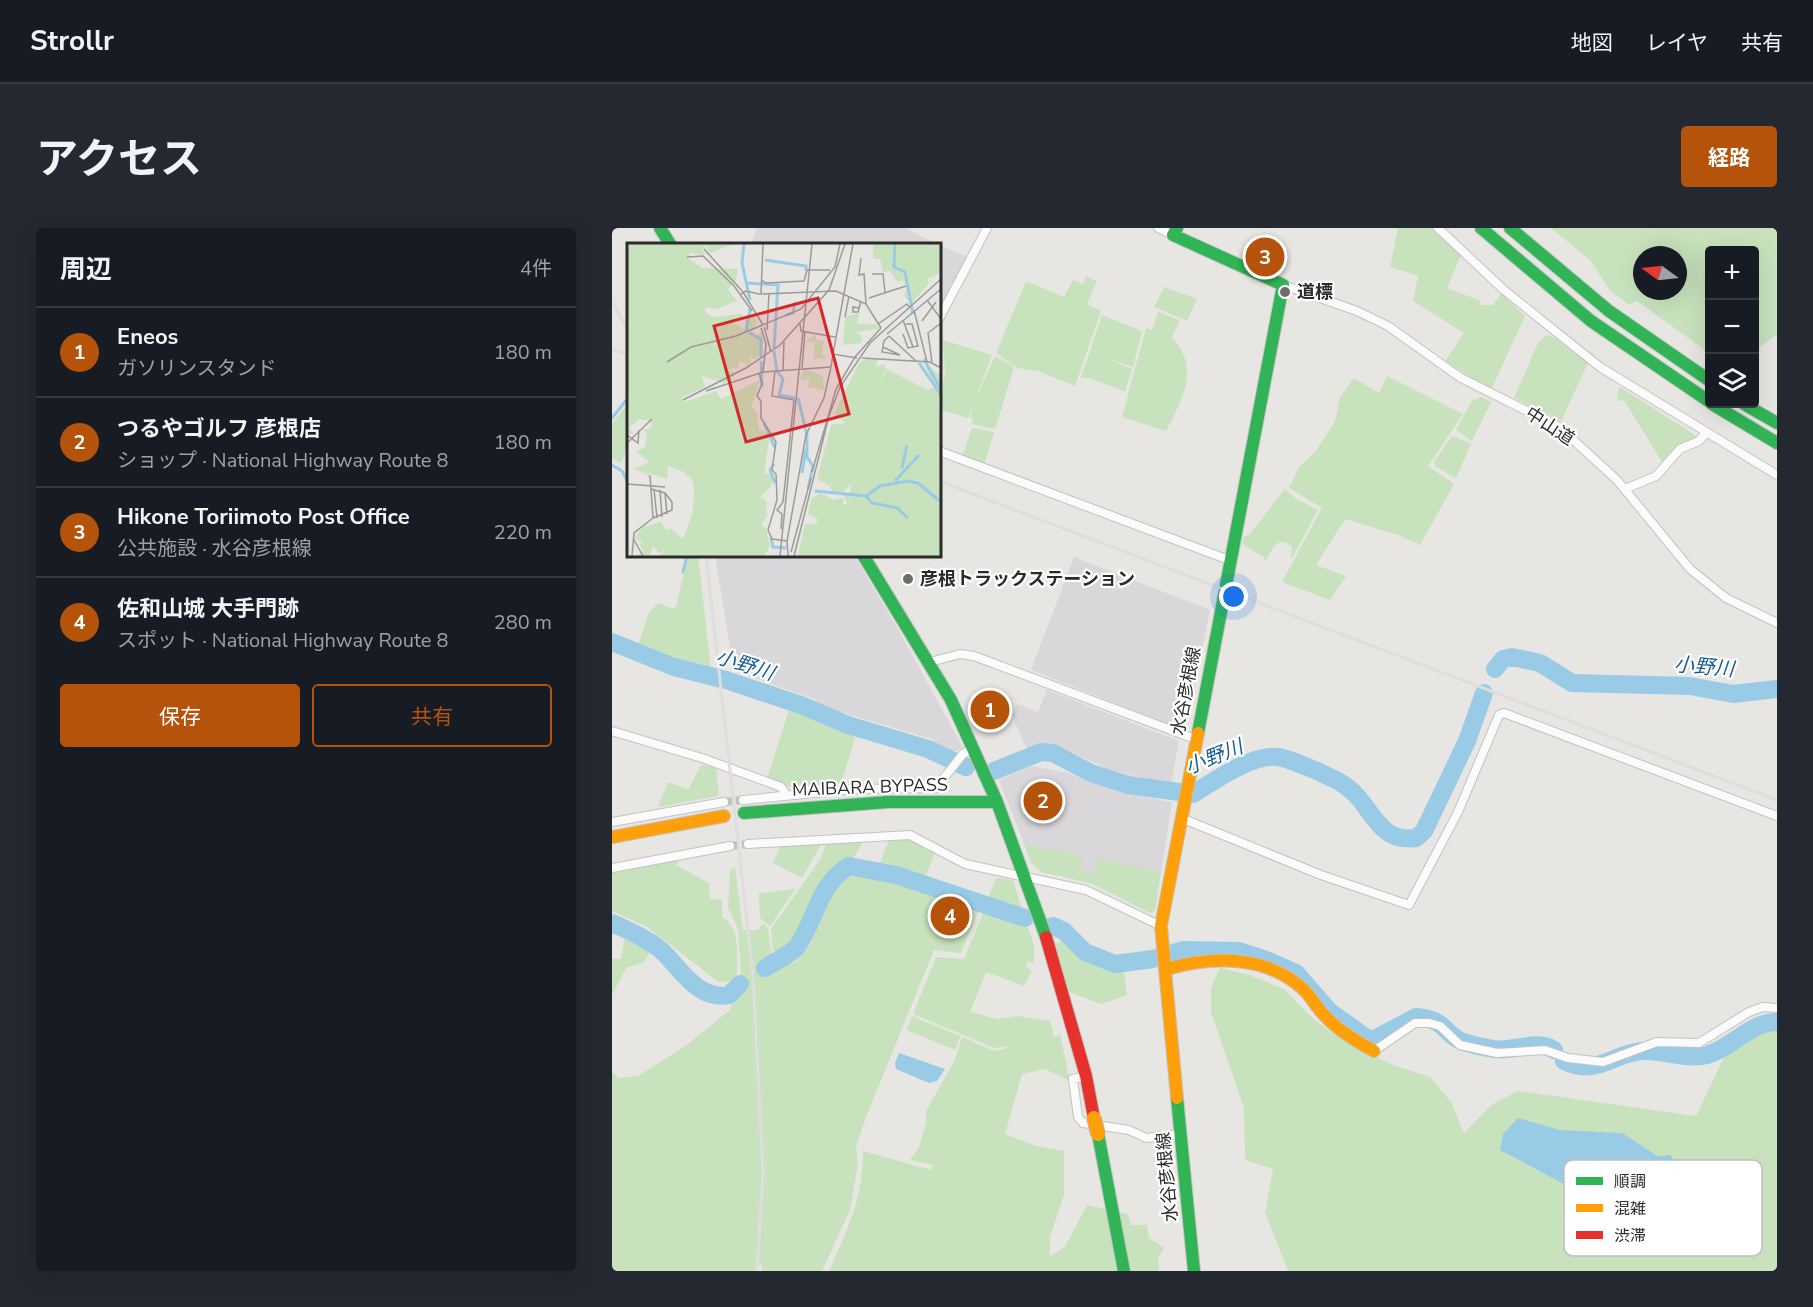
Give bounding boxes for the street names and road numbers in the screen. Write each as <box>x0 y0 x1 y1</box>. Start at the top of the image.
street label: 中山道 <box>1521 401 1579 451</box>
street label: 水谷彦根線 <box>1166 645 1206 737</box>
street label: MAIBARA BYPASS <box>792 772 948 802</box>
street label: 水谷彦根線 <box>1151 1131 1183 1223</box>

